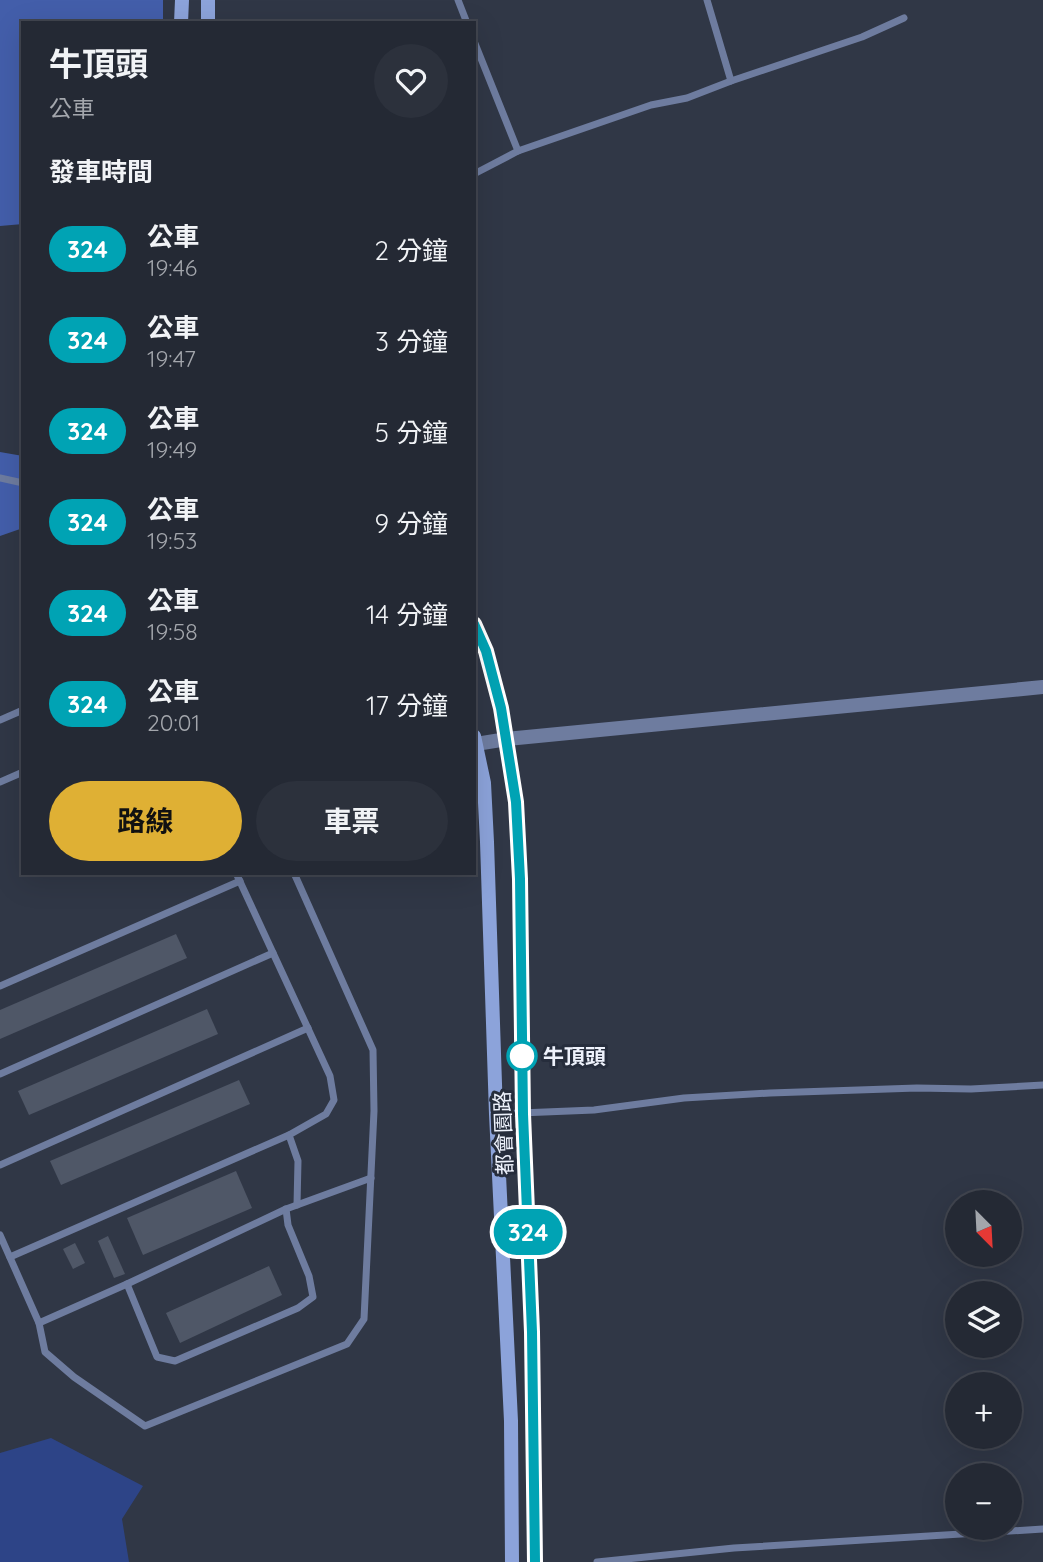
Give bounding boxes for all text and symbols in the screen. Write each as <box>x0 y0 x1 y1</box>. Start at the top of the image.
text: 牛頂頭 <box>49 43 148 84</box>
button: heart <box>374 44 448 118</box>
text: 公車 <box>49 94 95 123</box>
text: 發車時間 <box>49 155 153 188</box>
text: 公車 <box>147 220 199 253</box>
text: 324 <box>67 234 108 264</box>
text: 2 分鐘 <box>374 234 448 267</box>
text: 19:46 <box>147 253 197 282</box>
text: 公車 <box>147 311 199 344</box>
text: 324 <box>67 325 108 355</box>
text: 3 分鐘 <box>375 325 448 358</box>
text: 19:47 <box>147 344 196 373</box>
text: 公車 <box>147 402 199 435</box>
text: 324 <box>67 416 108 446</box>
text: 5 分鐘 <box>375 416 448 449</box>
text: 19:49 <box>147 435 197 464</box>
text: 公車 <box>147 493 199 526</box>
text: 324 <box>67 507 108 537</box>
text: 9 分鐘 <box>374 507 448 540</box>
text: 19:53 <box>147 526 197 555</box>
text: 公車 <box>147 584 199 617</box>
text: 324 <box>67 598 108 628</box>
text: 14 分鐘 <box>366 598 448 631</box>
text: 19:58 <box>147 617 198 646</box>
text: 公車 <box>147 675 199 708</box>
text: 324 <box>67 689 108 719</box>
text: 17 分鐘 <box>366 689 448 722</box>
text: 20:01 <box>147 708 200 737</box>
button: 路線 <box>49 781 242 861</box>
button: 車票 <box>256 781 448 861</box>
marker: 牛頂頭 <box>507 1041 537 1071</box>
place label: 牛頂頭 <box>543 1043 606 1069</box>
street label: 都會園路 <box>489 1091 517 1175</box>
north arrow <box>945 1190 1022 1267</box>
map controls <box>945 1190 1022 1540</box>
line badge: 324 <box>488 1209 568 1255</box>
text: 324 <box>508 1217 548 1247</box>
button: layers <box>945 1281 1022 1358</box>
button: + <box>945 1372 1022 1449</box>
button: − <box>945 1463 1022 1540</box>

